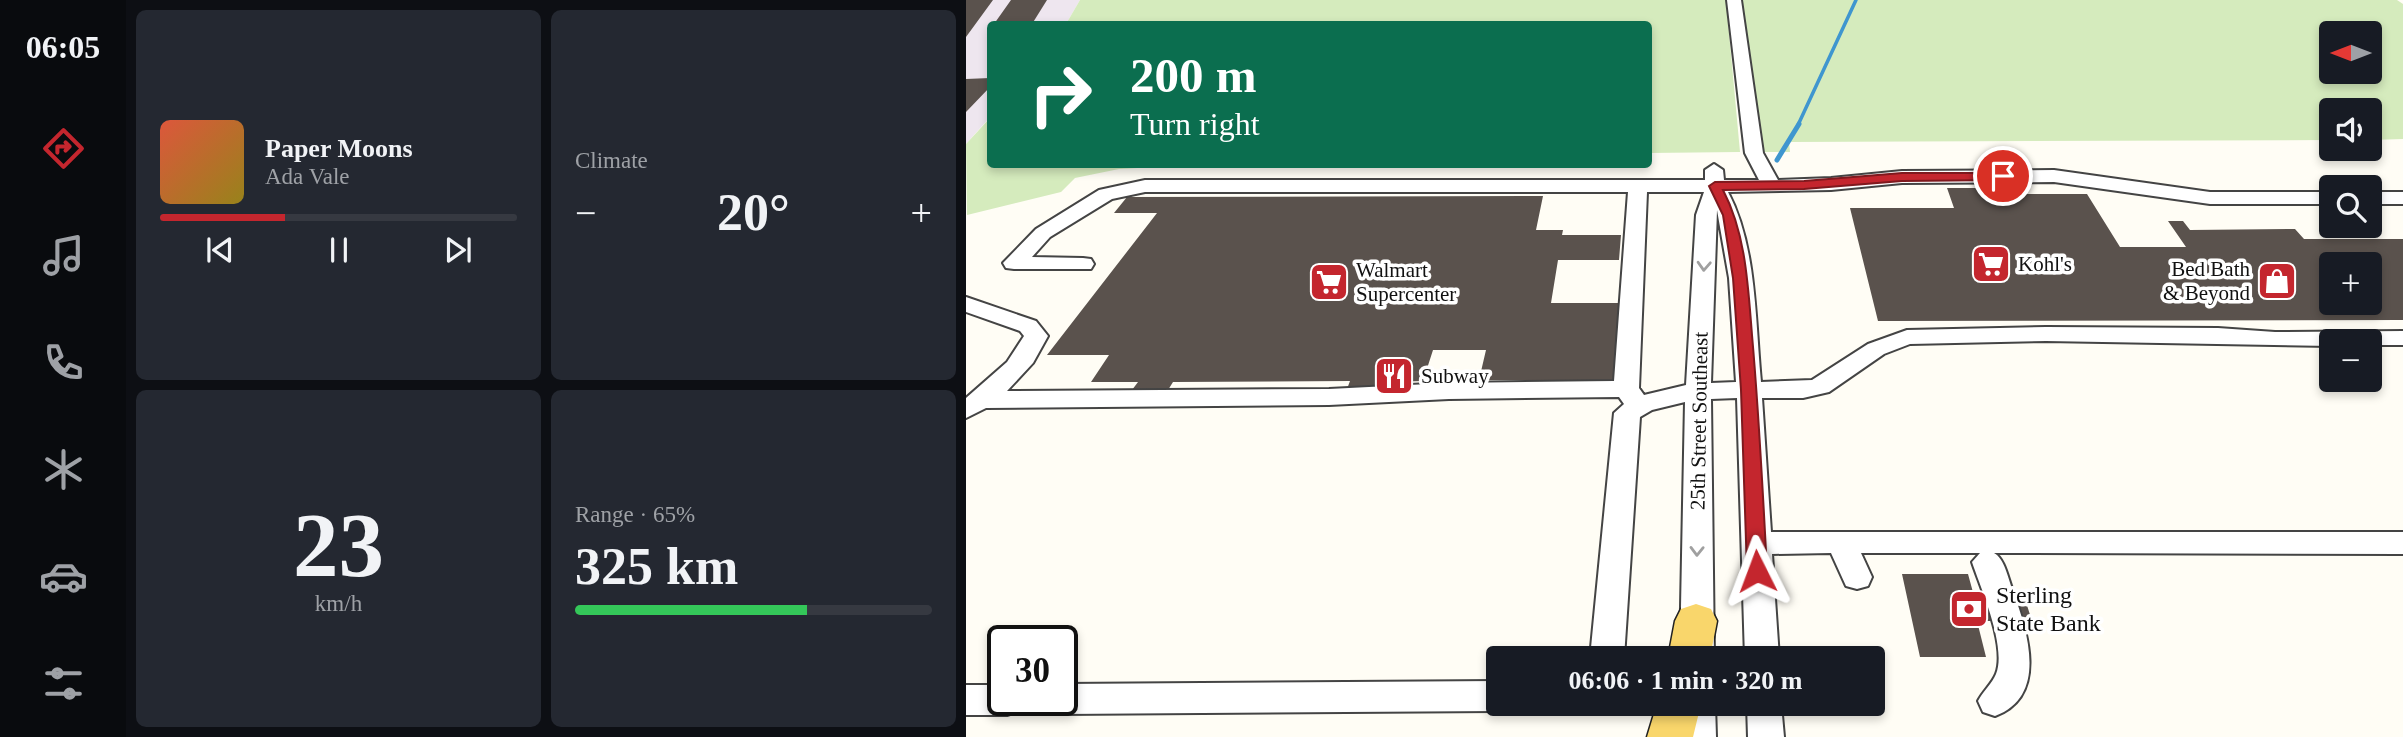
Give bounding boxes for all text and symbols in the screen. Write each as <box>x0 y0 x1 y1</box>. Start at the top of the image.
north arrow <box>2319 21 2382 84</box>
map controls <box>2319 21 2382 392</box>
text: 06:05 <box>26 29 100 65</box>
text: 200 m <box>1130 48 1257 103</box>
icon: right <box>1015 49 1106 140</box>
button: sound <box>2319 98 2382 161</box>
text: Turn right <box>1130 106 1260 142</box>
icon: directions <box>39 124 88 173</box>
text: Paper Moons <box>265 134 413 163</box>
pin <box>1973 146 2033 206</box>
text: Climate <box>575 148 648 173</box>
icon: arrive <box>1984 157 2022 195</box>
text: Ada Vale <box>265 164 350 189</box>
button: search <box>2319 175 2382 238</box>
text: 20° <box>717 184 790 241</box>
text: − <box>575 192 596 234</box>
text: + <box>911 192 932 234</box>
icon: music <box>39 231 88 280</box>
icon: previous <box>201 231 239 269</box>
icon: pause <box>320 231 358 269</box>
icon: next <box>439 231 477 269</box>
supermarket icon: Kohl's <box>1970 243 2012 285</box>
place label: Kohl's <box>2018 252 2072 276</box>
button: + <box>2319 252 2382 315</box>
place label: Bed Bath & Beyond <box>2163 257 2250 305</box>
place label: Walmart Supercenter <box>1356 258 1456 306</box>
one-way arrow <box>1697 260 1712 271</box>
shop icon: Bed Bath & Beyond <box>2256 260 2298 302</box>
supermarket icon: Walmart Supercenter <box>1308 261 1350 303</box>
button: − <box>2319 329 2382 392</box>
street label: 25th Street Southeast <box>1685 331 1713 510</box>
icon: phone <box>39 338 88 387</box>
restaurant icon: Subway <box>1373 355 1415 397</box>
place label: Subway <box>1421 364 1489 388</box>
icon: climate <box>39 445 88 494</box>
text: 23 <box>293 495 384 596</box>
text: Range · 65% <box>575 502 695 527</box>
position arrow <box>1720 534 1794 608</box>
text: 325 km <box>575 538 738 595</box>
one-way arrow <box>1689 547 1705 557</box>
icon: car <box>39 552 88 601</box>
place label: Sterling State Bank <box>1996 582 2101 636</box>
bank icon: Sterling State Bank <box>1948 588 1990 630</box>
text: km/h <box>315 591 362 616</box>
speed limit sign: 30 <box>987 625 1078 716</box>
icon: filters <box>39 659 88 708</box>
text: 06:06 · 1 min · 320 m <box>1569 666 1803 695</box>

